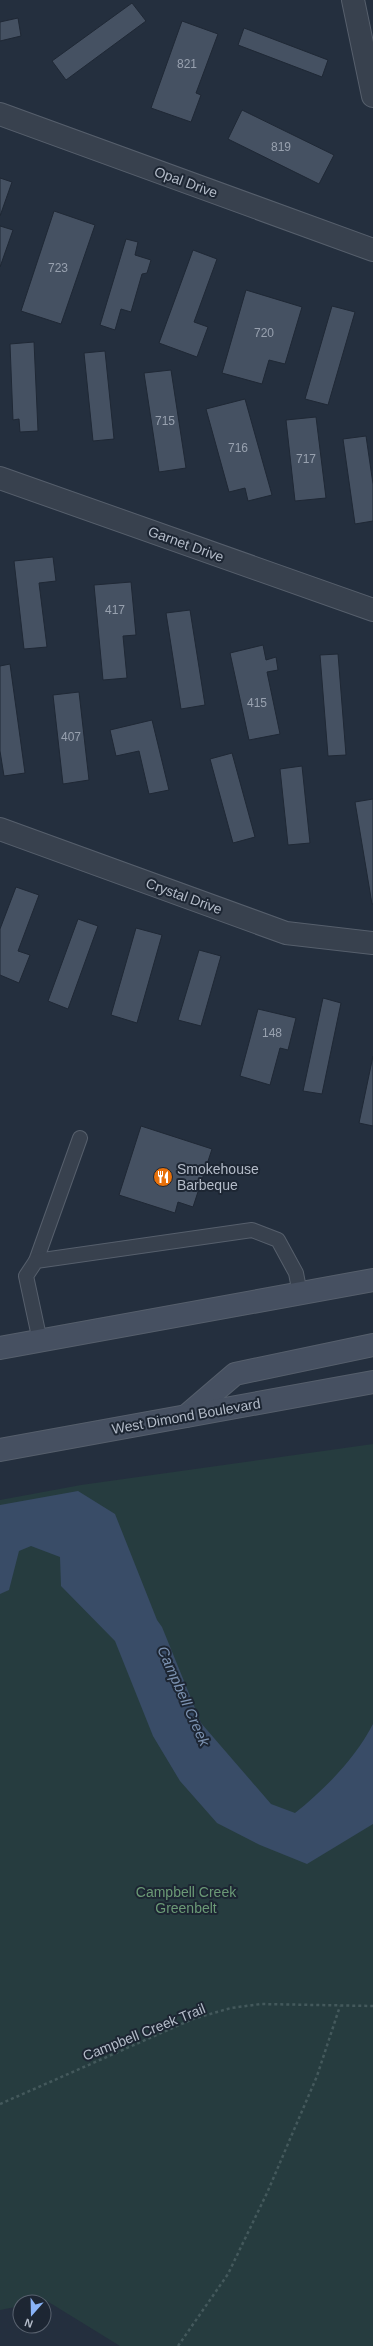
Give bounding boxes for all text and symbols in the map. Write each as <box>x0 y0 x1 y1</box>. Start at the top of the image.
house number: 821 <box>177 57 197 71</box>
house number: 819 <box>271 140 291 154</box>
street label: Opal Drive <box>152 163 220 201</box>
house number: 723 <box>48 261 68 275</box>
house number: 720 <box>254 326 274 340</box>
house number: 715 <box>155 414 175 428</box>
house number: 716 <box>228 441 248 455</box>
house number: 717 <box>296 452 316 466</box>
street label: Garnet Drive <box>146 523 226 565</box>
house number: 417 <box>105 603 125 617</box>
house number: 415 <box>247 696 267 710</box>
house number: 407 <box>61 730 81 744</box>
street label: Crystal Drive <box>144 875 225 917</box>
house number: 148 <box>262 1026 282 1040</box>
place label: Smokehouse Barbeque <box>177 1161 259 1193</box>
restaurant icon: Smokehouse Barbeque <box>152 1166 174 1188</box>
street label: West Dimond Boulevard <box>110 1395 262 1437</box>
water label: Campbell Creek <box>154 1643 214 1750</box>
park label: Campbell Creek Greenbelt <box>136 1884 237 1916</box>
street label: Campbell Creek Trail <box>80 2000 208 2064</box>
north arrow <box>12 2294 52 2334</box>
text: N <box>23 2316 34 2330</box>

